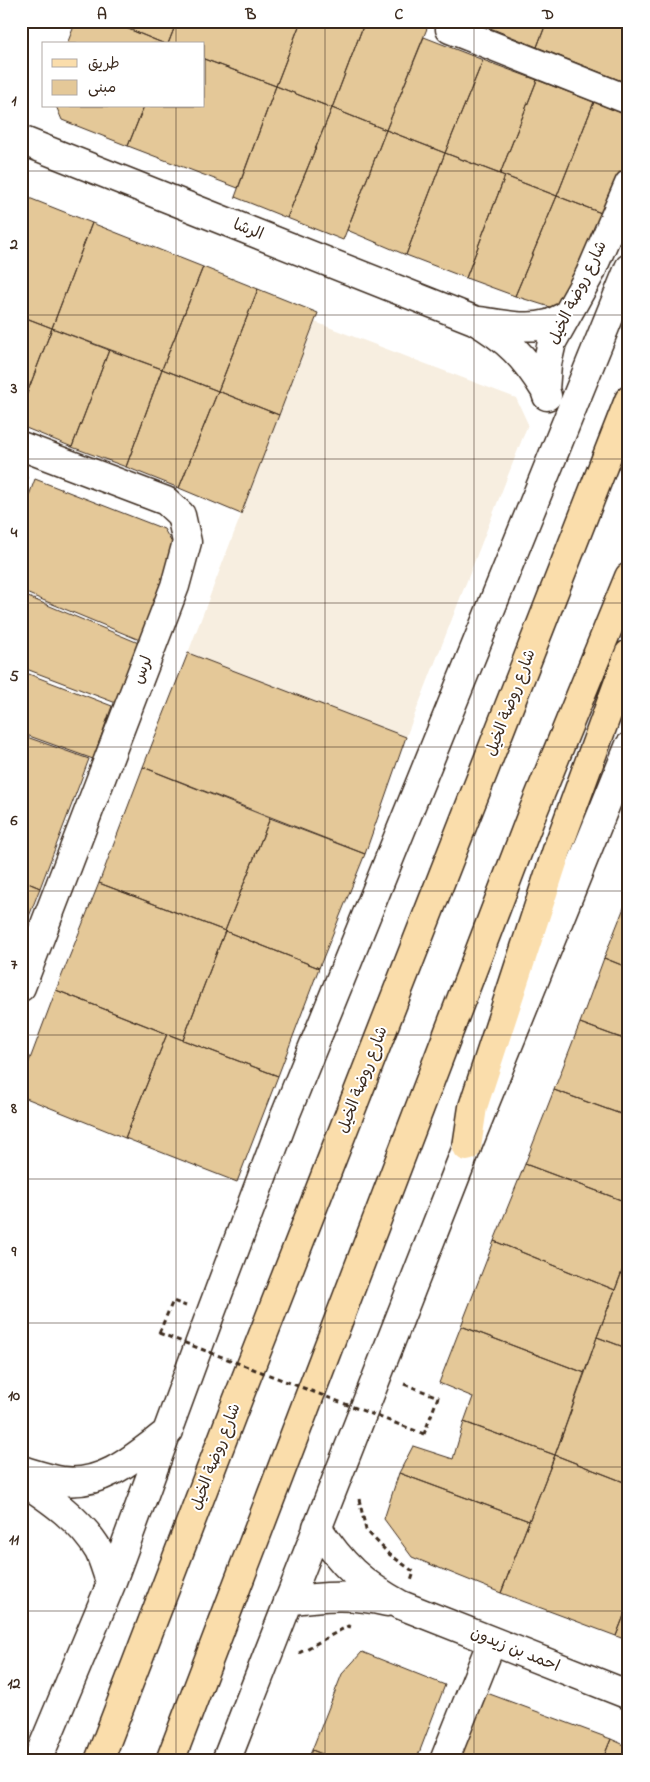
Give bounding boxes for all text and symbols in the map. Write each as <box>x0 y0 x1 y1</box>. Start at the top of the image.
text: A <box>97 3 107 27</box>
text: B <box>245 3 257 27</box>
text: C <box>395 3 404 27</box>
text: D <box>541 3 554 27</box>
legend <box>42 42 205 108</box>
text: طريق <box>88 53 120 75</box>
text: مبنى <box>88 77 116 99</box>
text: 1 <box>11 89 17 113</box>
street label: الرشا <box>229 213 267 247</box>
text: 2 <box>9 233 18 257</box>
street label: شارع روضة الخيل <box>542 237 614 349</box>
text: 3 <box>10 377 18 401</box>
text: 4 <box>10 521 18 545</box>
street label: شارع روضة الخيل <box>480 646 542 760</box>
street label: لرس <box>127 652 159 688</box>
text: 5 <box>9 665 19 689</box>
text: 6 <box>9 809 18 833</box>
text: 7 <box>11 953 18 977</box>
street label: شارع روضة الخيل <box>332 1023 394 1137</box>
text: 8 <box>10 1097 17 1121</box>
text: 9 <box>11 1240 17 1264</box>
text: 10 <box>8 1384 20 1408</box>
street label: شارع روضة الخيل <box>185 1400 247 1514</box>
text: 11 <box>9 1528 20 1552</box>
street label: احمد بن زيدون <box>467 1621 563 1679</box>
text: 12 <box>7 1672 21 1696</box>

